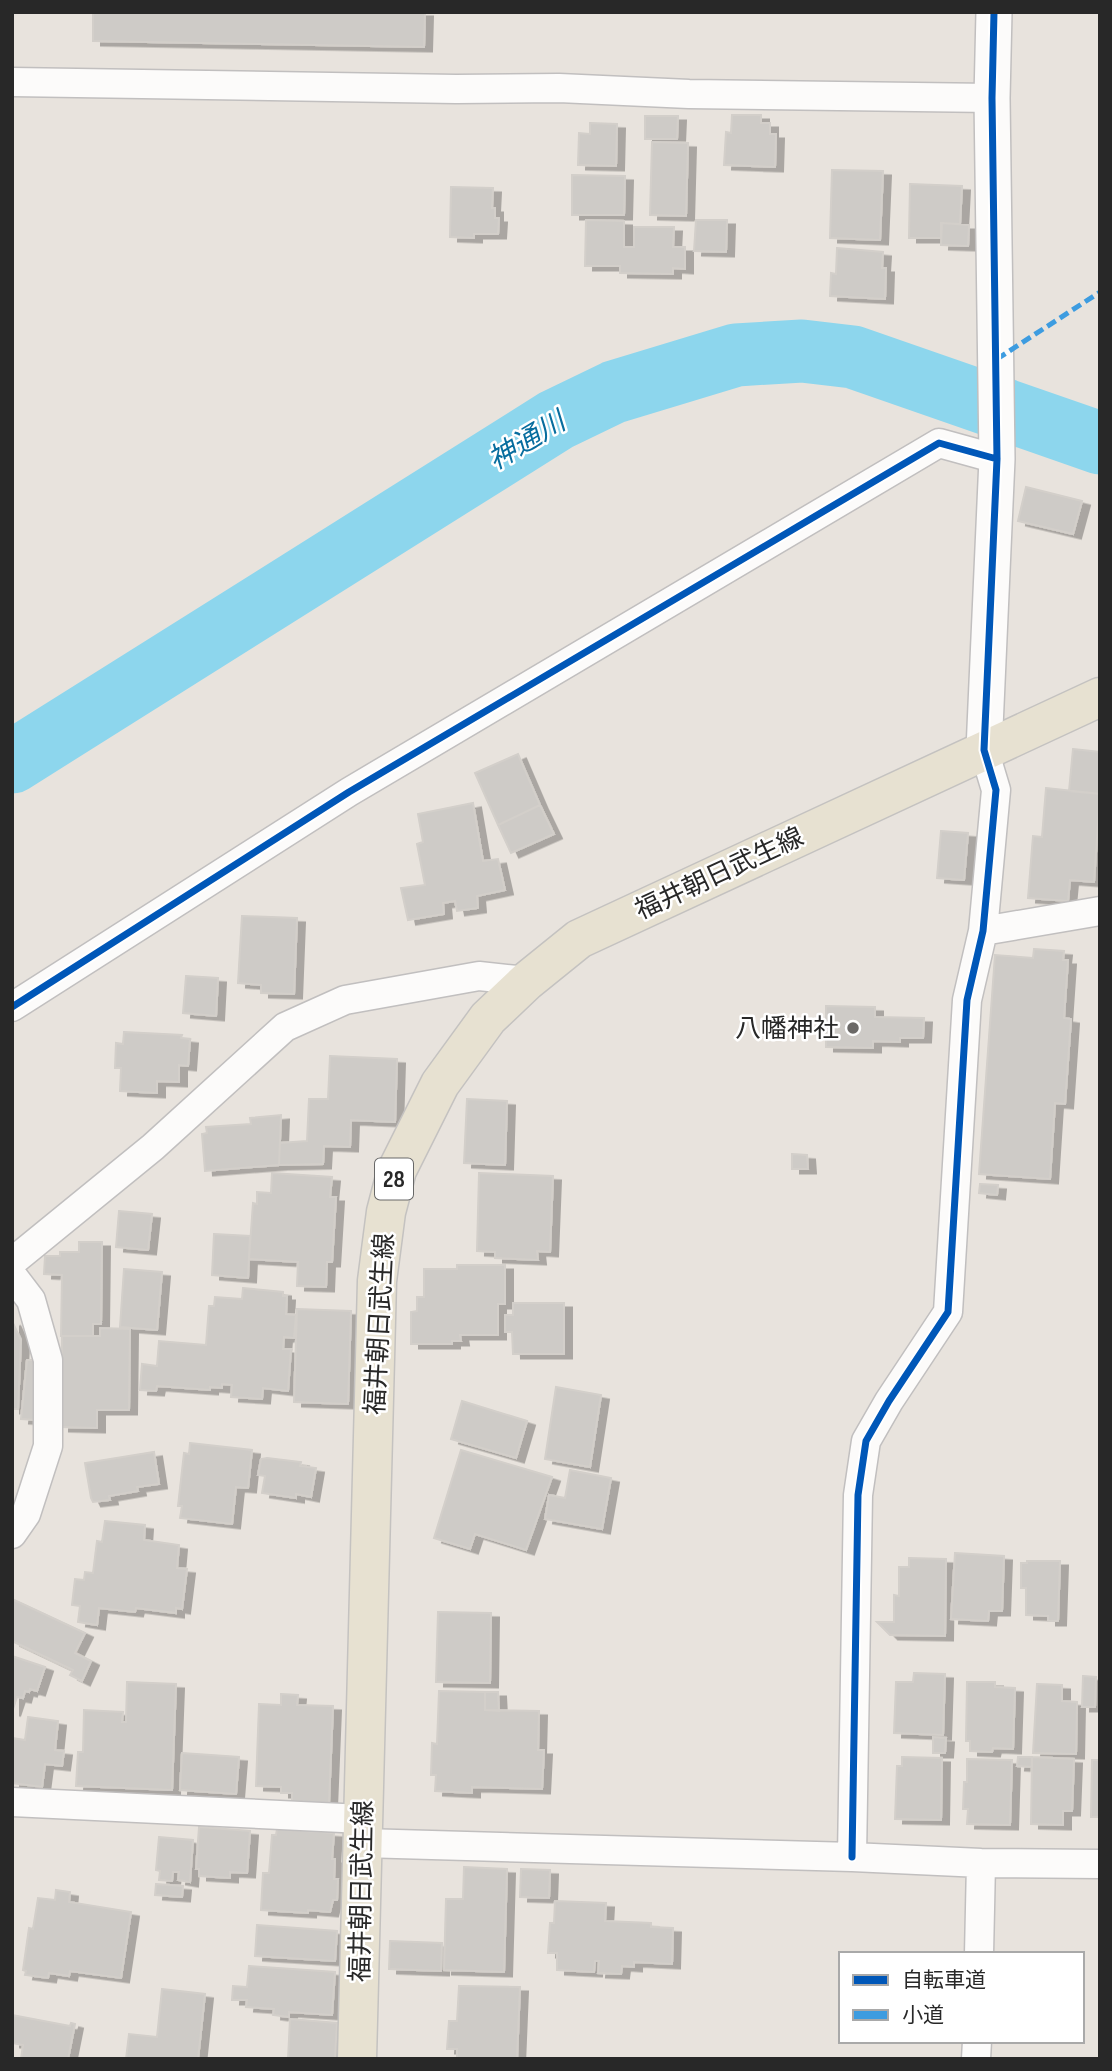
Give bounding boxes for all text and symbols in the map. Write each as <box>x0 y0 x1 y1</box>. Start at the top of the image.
water label: 神通川 <box>482 404 574 477</box>
street label: 福井朝日武生線 <box>631 822 809 927</box>
place label: 八幡神社 <box>735 1014 839 1045</box>
marker: 八幡神社 <box>845 1020 861 1036</box>
road number: 28 <box>375 1158 413 1199</box>
street label: 福井朝日武生線 <box>360 1232 401 1416</box>
street label: 福井朝日武生線 <box>345 1800 380 1982</box>
legend <box>839 1952 1084 2043</box>
text: 自転車道 <box>902 1968 986 1993</box>
text: 小道 <box>902 2003 944 2028</box>

